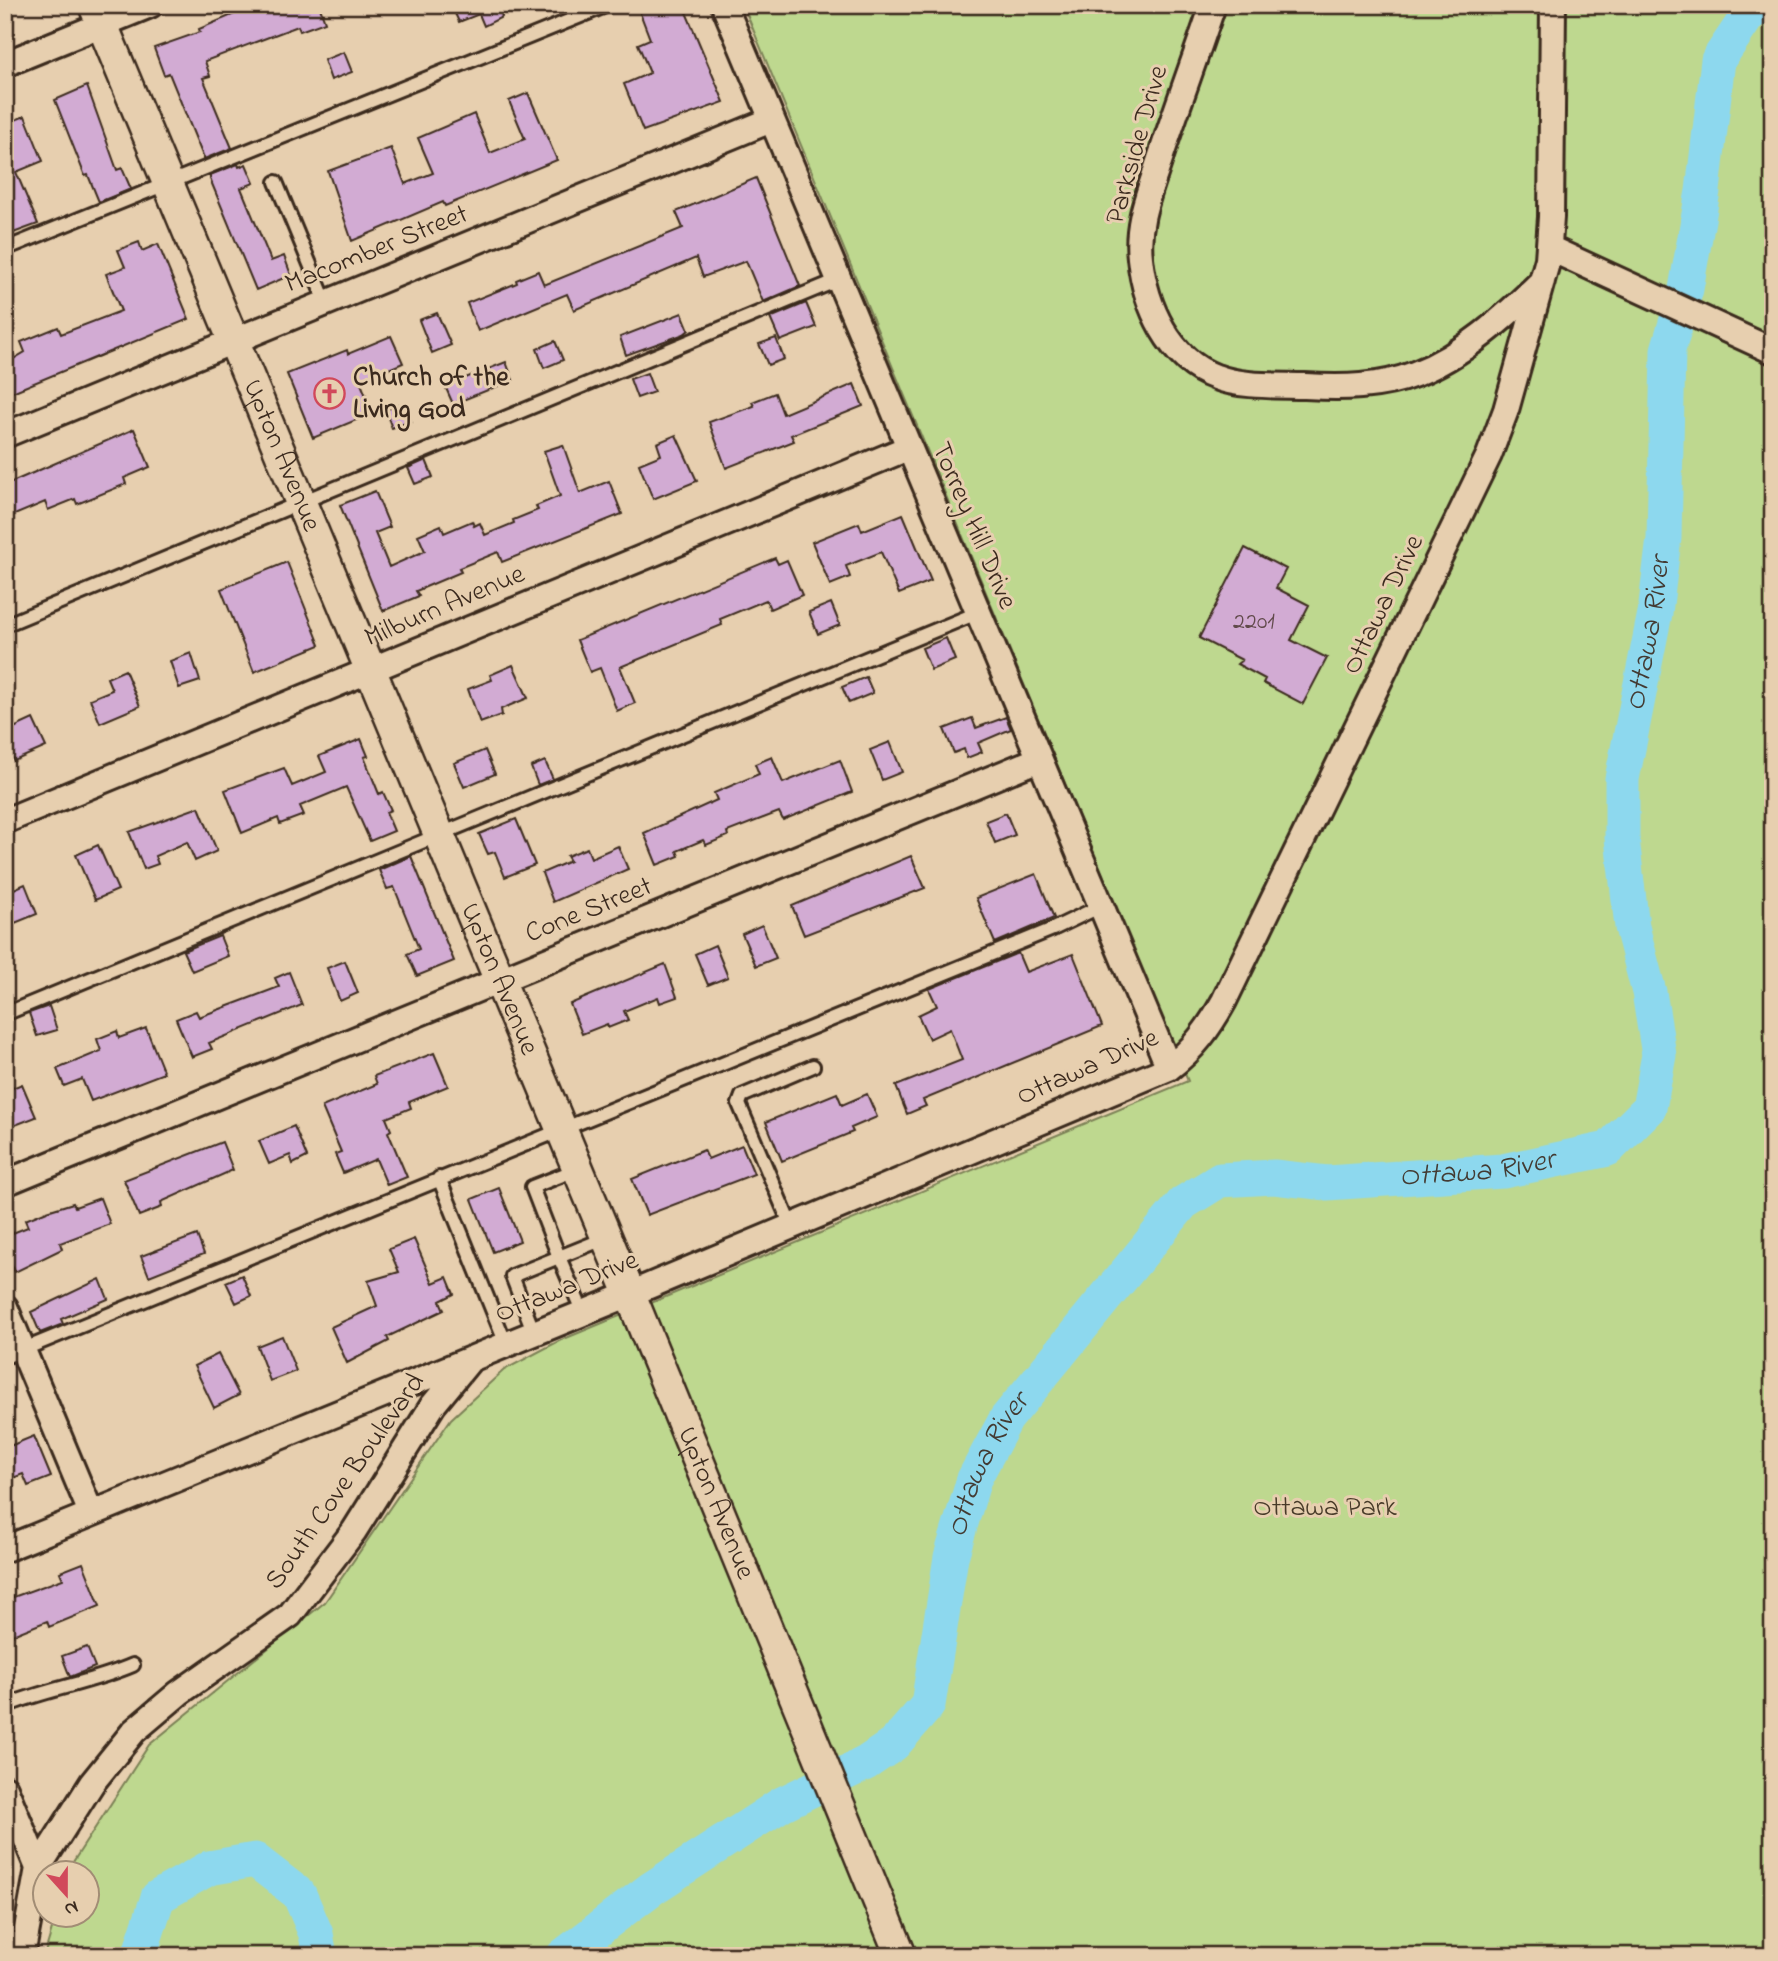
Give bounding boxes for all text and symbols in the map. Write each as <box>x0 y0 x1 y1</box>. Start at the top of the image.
street label: Parkside Drive <box>1096 60 1180 229</box>
street label: Macomber Street <box>279 195 475 305</box>
place label: Church of the Living God <box>353 358 510 432</box>
street label: Upton Avenue <box>231 373 331 538</box>
church icon: Church of the Living God <box>313 377 347 411</box>
street label: Torrey Hill Drive <box>919 436 1027 616</box>
street label: Ottawa Drive <box>1332 528 1436 682</box>
water label: Ottawa River <box>1614 550 1684 715</box>
street label: Milburn Avenue <box>358 555 532 659</box>
house number: 2201 <box>1233 605 1275 640</box>
street label: Cone Street <box>519 867 659 955</box>
street label: Upton Avenue <box>449 897 549 1062</box>
street label: Ottawa Drive <box>1011 1018 1166 1117</box>
water label: Ottawa River <box>1398 1138 1563 1200</box>
street label: Ottawa Drive <box>489 1240 645 1335</box>
street label: South Cove Boulevard <box>256 1365 436 1599</box>
water label: Ottawa River <box>936 1380 1043 1543</box>
street label: Upton Avenue <box>666 1421 765 1586</box>
park label: Ottawa Park <box>1253 1488 1397 1529</box>
north arrow <box>32 1860 102 1930</box>
text: N <box>60 1893 82 1923</box>

